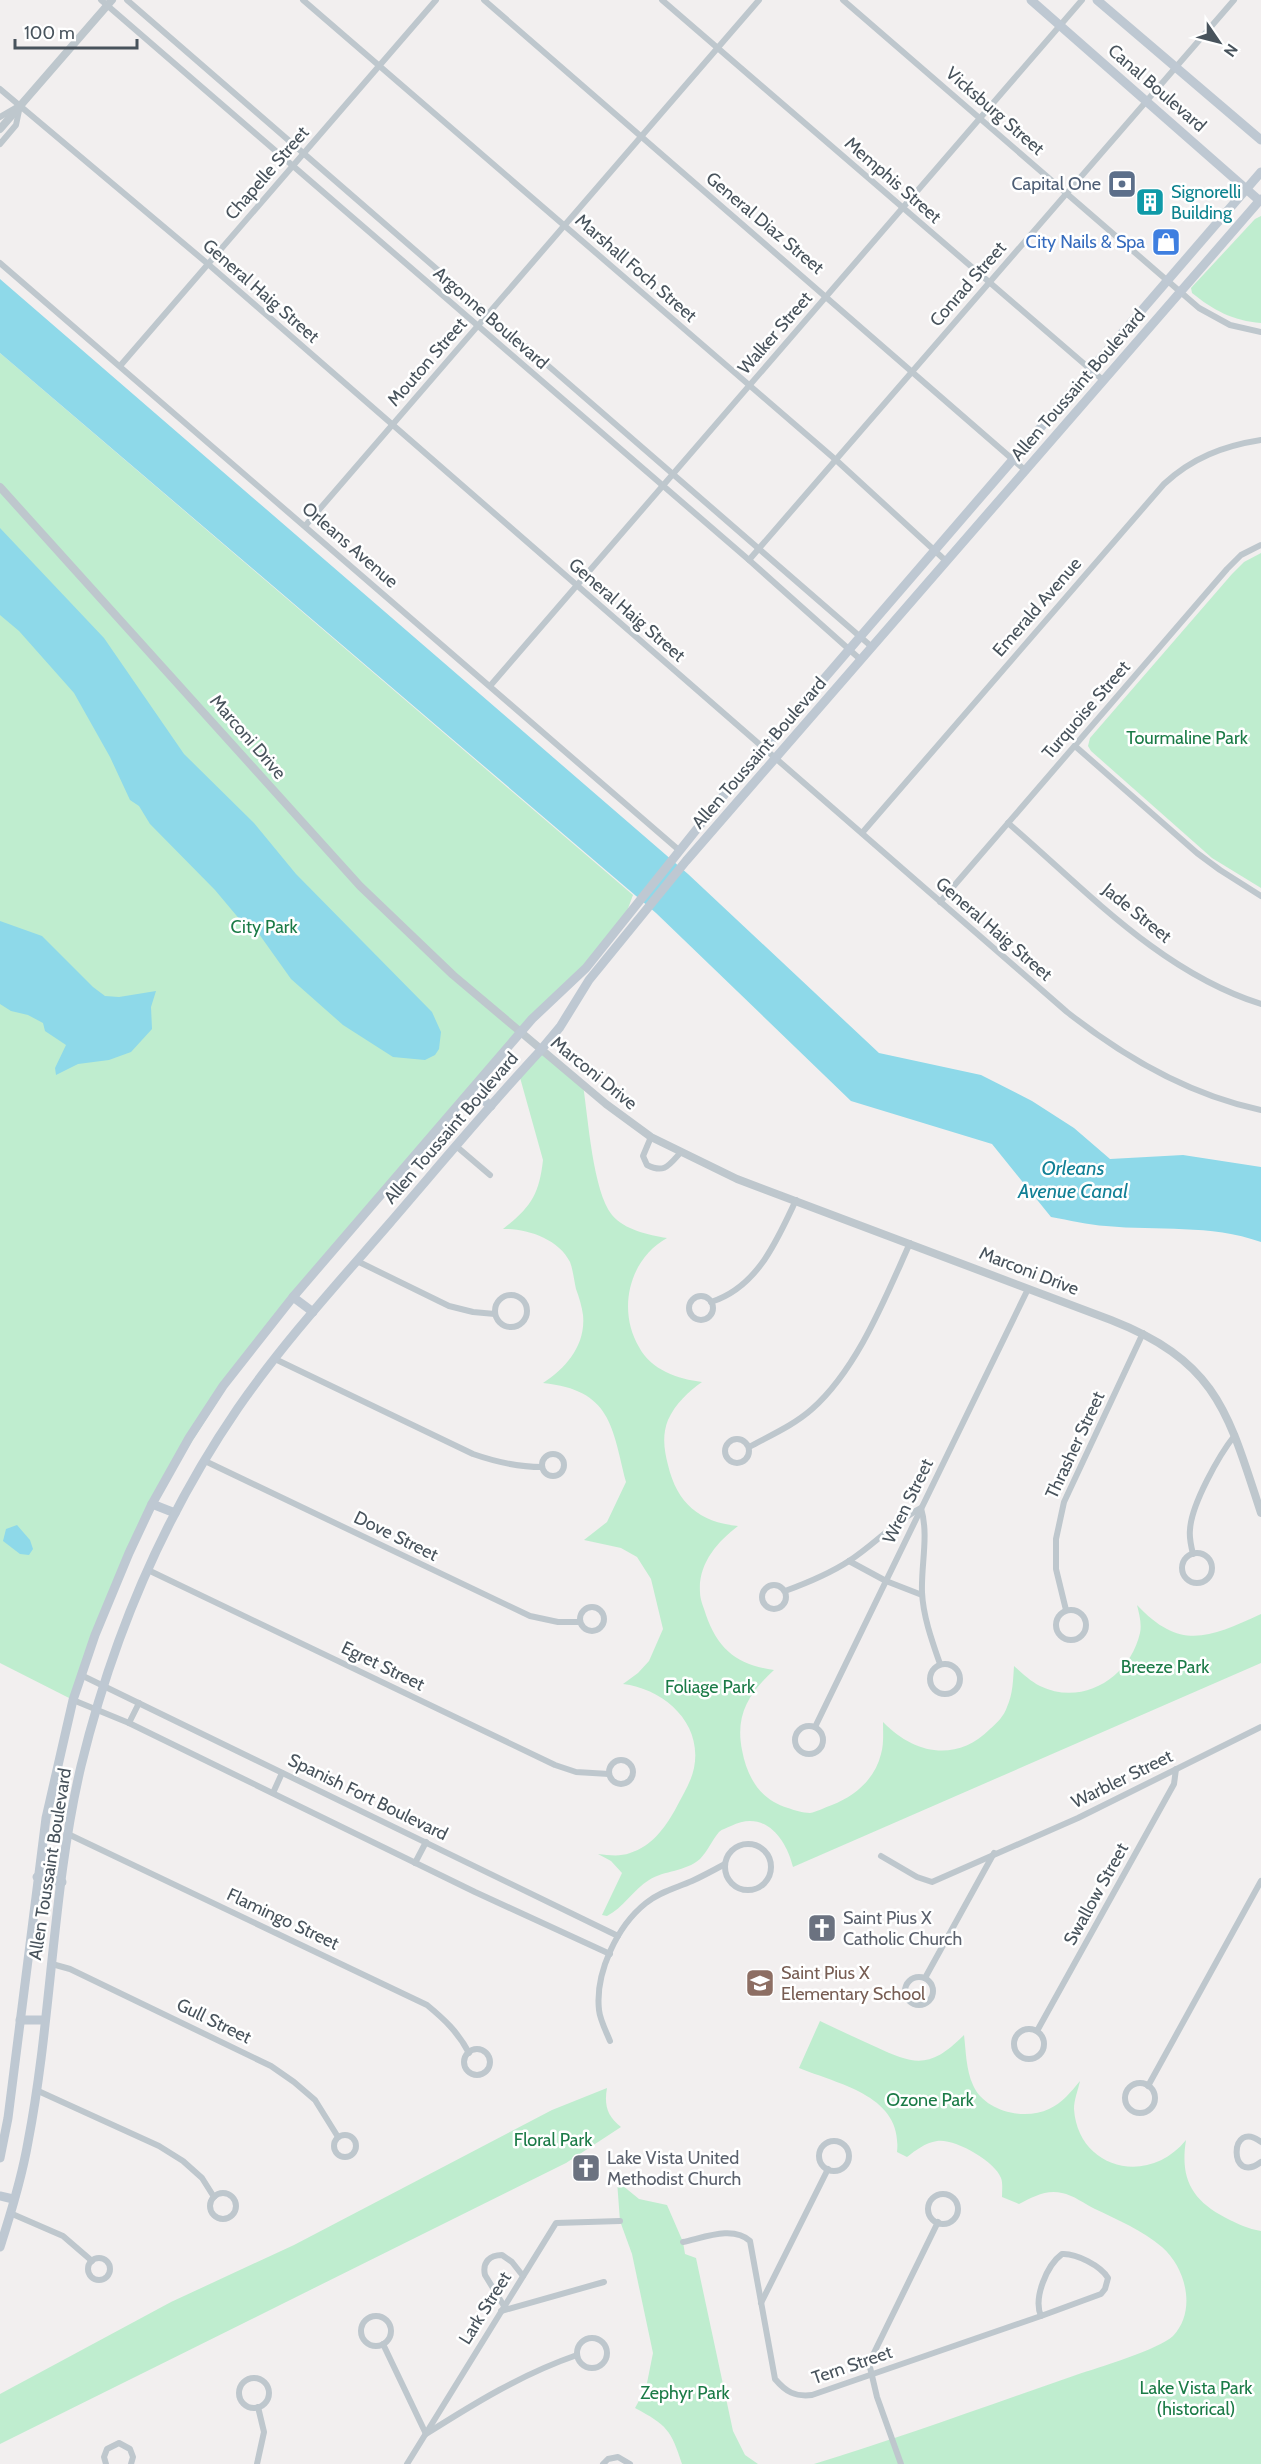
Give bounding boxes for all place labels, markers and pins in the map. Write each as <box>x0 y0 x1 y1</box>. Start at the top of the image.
bank icon: Capital One <box>1106 168 1138 200</box>
place label: Capital One <box>1011 173 1101 195</box>
place label: Signorelli Building <box>1171 181 1241 224</box>
building icon: Signorelli Building <box>1134 186 1166 218</box>
shop icon: City Nails & Spa <box>1150 226 1182 258</box>
place label: City Nails & Spa <box>1026 231 1145 253</box>
place label: Saint Pius X Catholic Church <box>843 1907 962 1950</box>
church icon: Saint Pius X Catholic Church <box>806 1912 838 1944</box>
place label: Saint Pius X Elementary School <box>781 1962 926 2005</box>
school or university icon: Saint Pius X Elementary School <box>744 1967 776 1999</box>
place label: Lake Vista United Methodist Church <box>607 2147 741 2190</box>
church icon: Lake Vista United Methodist Church <box>570 2152 602 2184</box>

